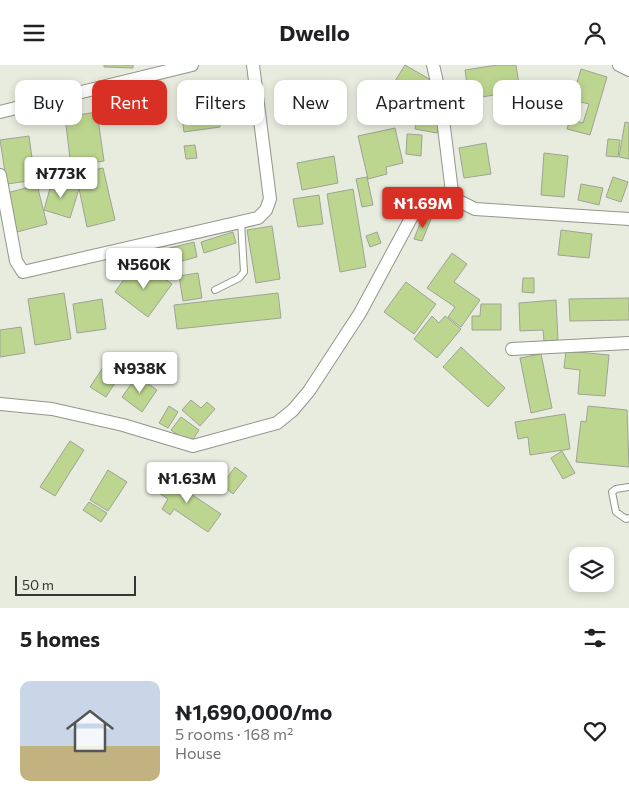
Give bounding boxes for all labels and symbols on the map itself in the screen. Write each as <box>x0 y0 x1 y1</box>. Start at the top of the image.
pin: ₦773K <box>26 157 96 199</box>
pin: ₦1.69M <box>382 186 464 229</box>
pin: ₦560K <box>109 247 179 290</box>
pin: ₦938K <box>105 351 175 394</box>
pin: ₦1.63M <box>146 461 228 504</box>
scale bar <box>15 573 136 596</box>

